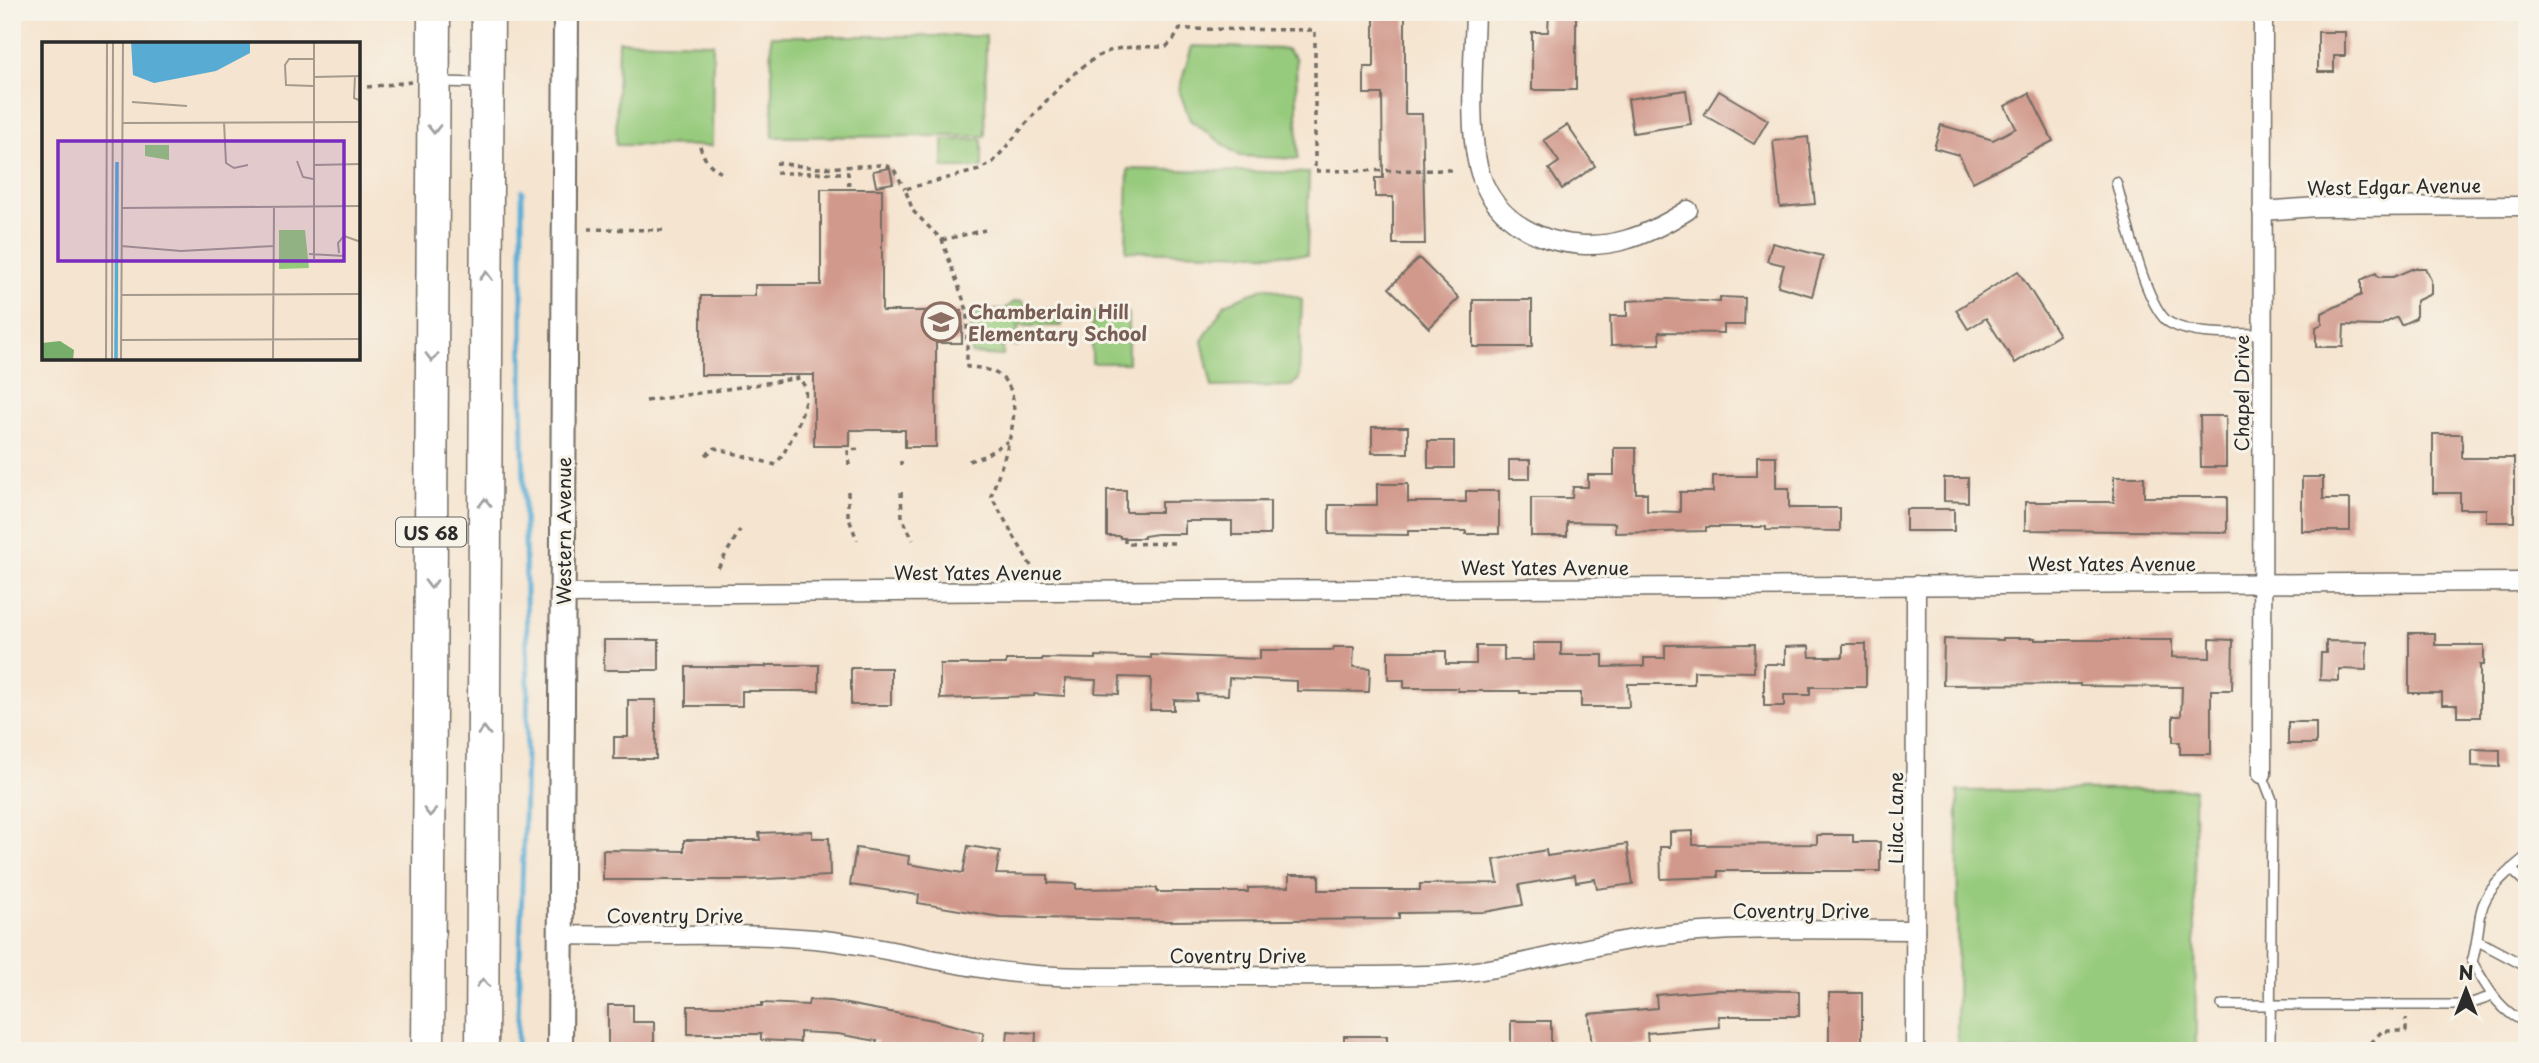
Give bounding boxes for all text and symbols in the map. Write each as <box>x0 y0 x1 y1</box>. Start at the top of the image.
inset map <box>42 42 360 360</box>
one-way arrow <box>426 124 441 135</box>
street label: West Edgar Avenue <box>2307 170 2481 202</box>
one-way arrow <box>479 270 494 281</box>
place label: Chamberlain Hill Elementary School <box>968 297 1147 347</box>
school or university icon: Chamberlain Hill Elementary School <box>920 301 962 343</box>
street label: Chapel Drive <box>2227 335 2255 451</box>
one-way arrow <box>424 352 440 363</box>
street label: Western Avenue <box>549 457 577 605</box>
one-way arrow <box>477 497 493 508</box>
road number: US 68 <box>396 518 466 546</box>
street label: West Yates Avenue <box>2028 549 2196 577</box>
street label: West Yates Avenue <box>1461 553 1629 581</box>
street label: West Yates Avenue <box>894 558 1062 586</box>
one-way arrow <box>423 580 439 590</box>
one-way arrow <box>476 725 492 735</box>
street label: Lilac Lane <box>1881 772 1909 864</box>
one-way arrow <box>422 807 438 818</box>
street label: Coventry Drive <box>1732 896 1870 924</box>
street label: Coventry Drive <box>606 901 744 929</box>
street label: Coventry Drive <box>1169 941 1307 969</box>
north arrow <box>2430 954 2500 1024</box>
text: N <box>2458 958 2474 986</box>
one-way arrow <box>475 977 491 987</box>

